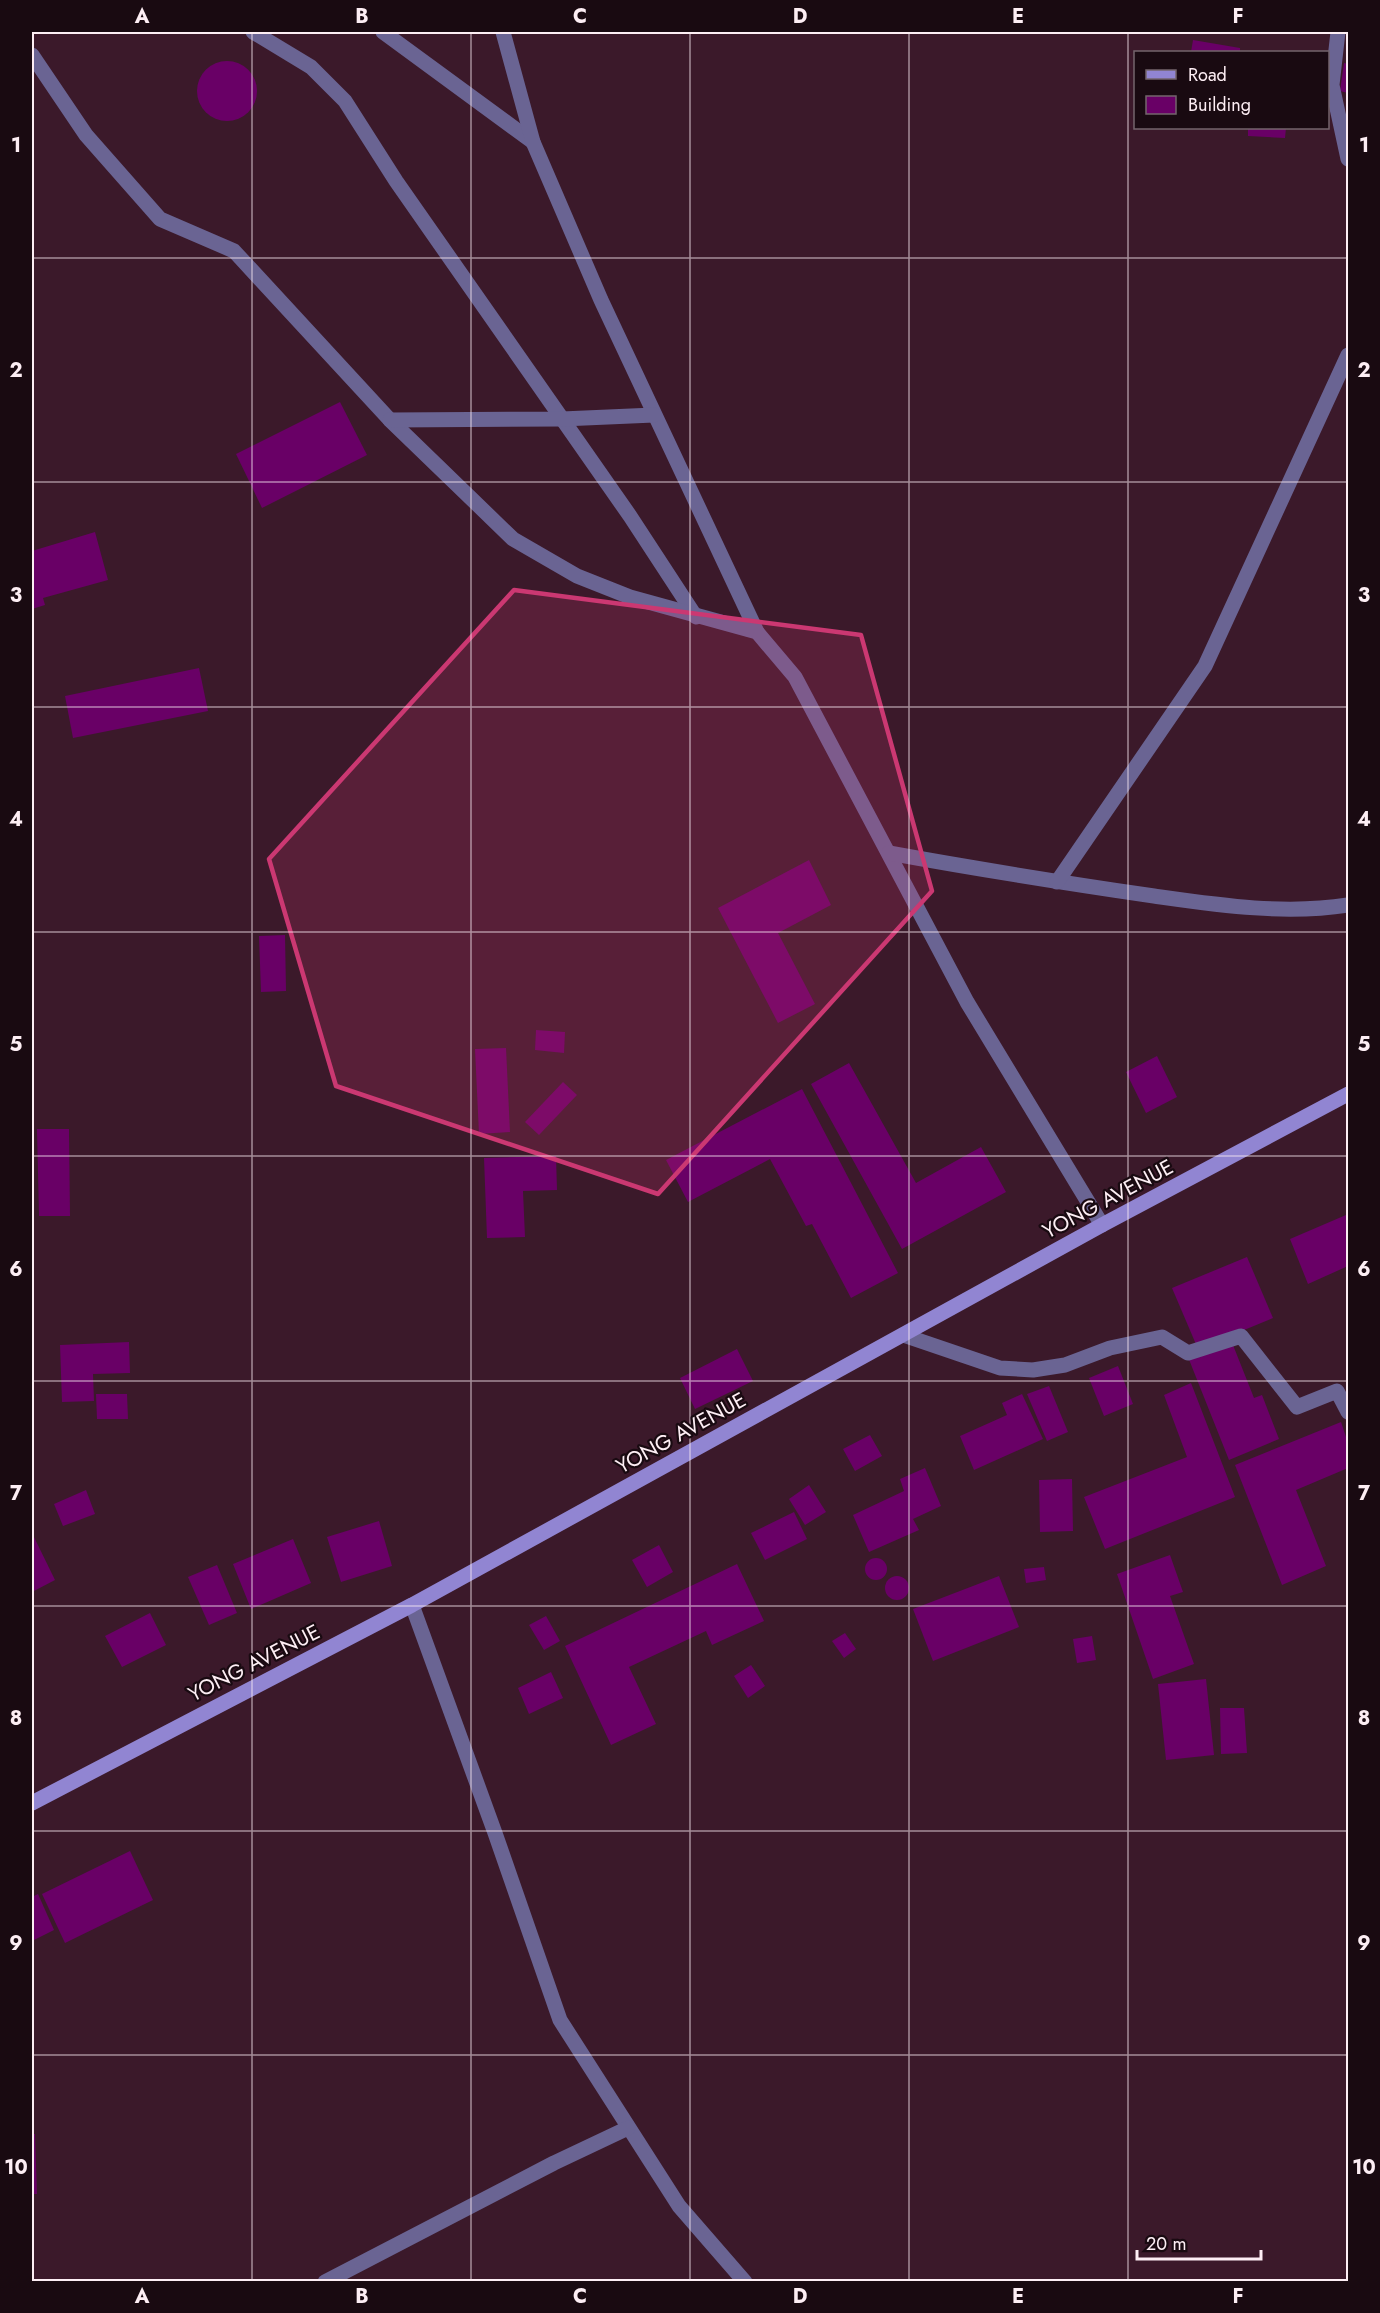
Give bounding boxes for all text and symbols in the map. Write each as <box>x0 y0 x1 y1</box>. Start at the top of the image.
text: A <box>134 2 150 31</box>
text: B <box>355 2 369 31</box>
text: C <box>573 2 587 31</box>
text: D <box>793 2 807 31</box>
text: E <box>1012 2 1024 31</box>
text: F <box>1232 2 1244 31</box>
legend <box>1134 51 1329 129</box>
text: Road <box>1188 62 1227 88</box>
text: Building <box>1188 92 1251 118</box>
text: 1 <box>11 131 21 160</box>
text: 1 <box>1359 131 1369 160</box>
text: 2 <box>9 356 23 385</box>
text: 2 <box>1357 356 1371 385</box>
text: 3 <box>10 581 22 610</box>
text: 3 <box>1358 581 1370 610</box>
text: 4 <box>9 805 23 834</box>
text: 4 <box>1357 805 1371 834</box>
text: 5 <box>10 1030 23 1059</box>
text: 5 <box>1358 1030 1371 1059</box>
street label: YONG AVENUE <box>1037 1152 1179 1246</box>
text: 6 <box>9 1255 23 1284</box>
text: 6 <box>1357 1255 1371 1284</box>
street label: YONG AVENUE <box>611 1385 751 1481</box>
text: 7 <box>10 1479 23 1508</box>
text: 7 <box>1358 1479 1371 1508</box>
street label: YONG AVENUE <box>183 1617 325 1709</box>
text: 8 <box>10 1704 22 1733</box>
text: 8 <box>1358 1704 1370 1733</box>
text: 9 <box>9 1929 23 1958</box>
text: 9 <box>1357 1929 1371 1958</box>
text: 10 <box>4 2153 28 2182</box>
text: 10 <box>1352 2153 1376 2182</box>
scale bar <box>1137 2223 1262 2261</box>
text: 20 m <box>1146 2231 1186 2257</box>
text: A <box>134 2282 150 2311</box>
text: B <box>355 2282 369 2311</box>
text: C <box>573 2282 587 2311</box>
text: D <box>793 2282 807 2311</box>
text: E <box>1012 2282 1024 2311</box>
text: F <box>1232 2282 1244 2311</box>

